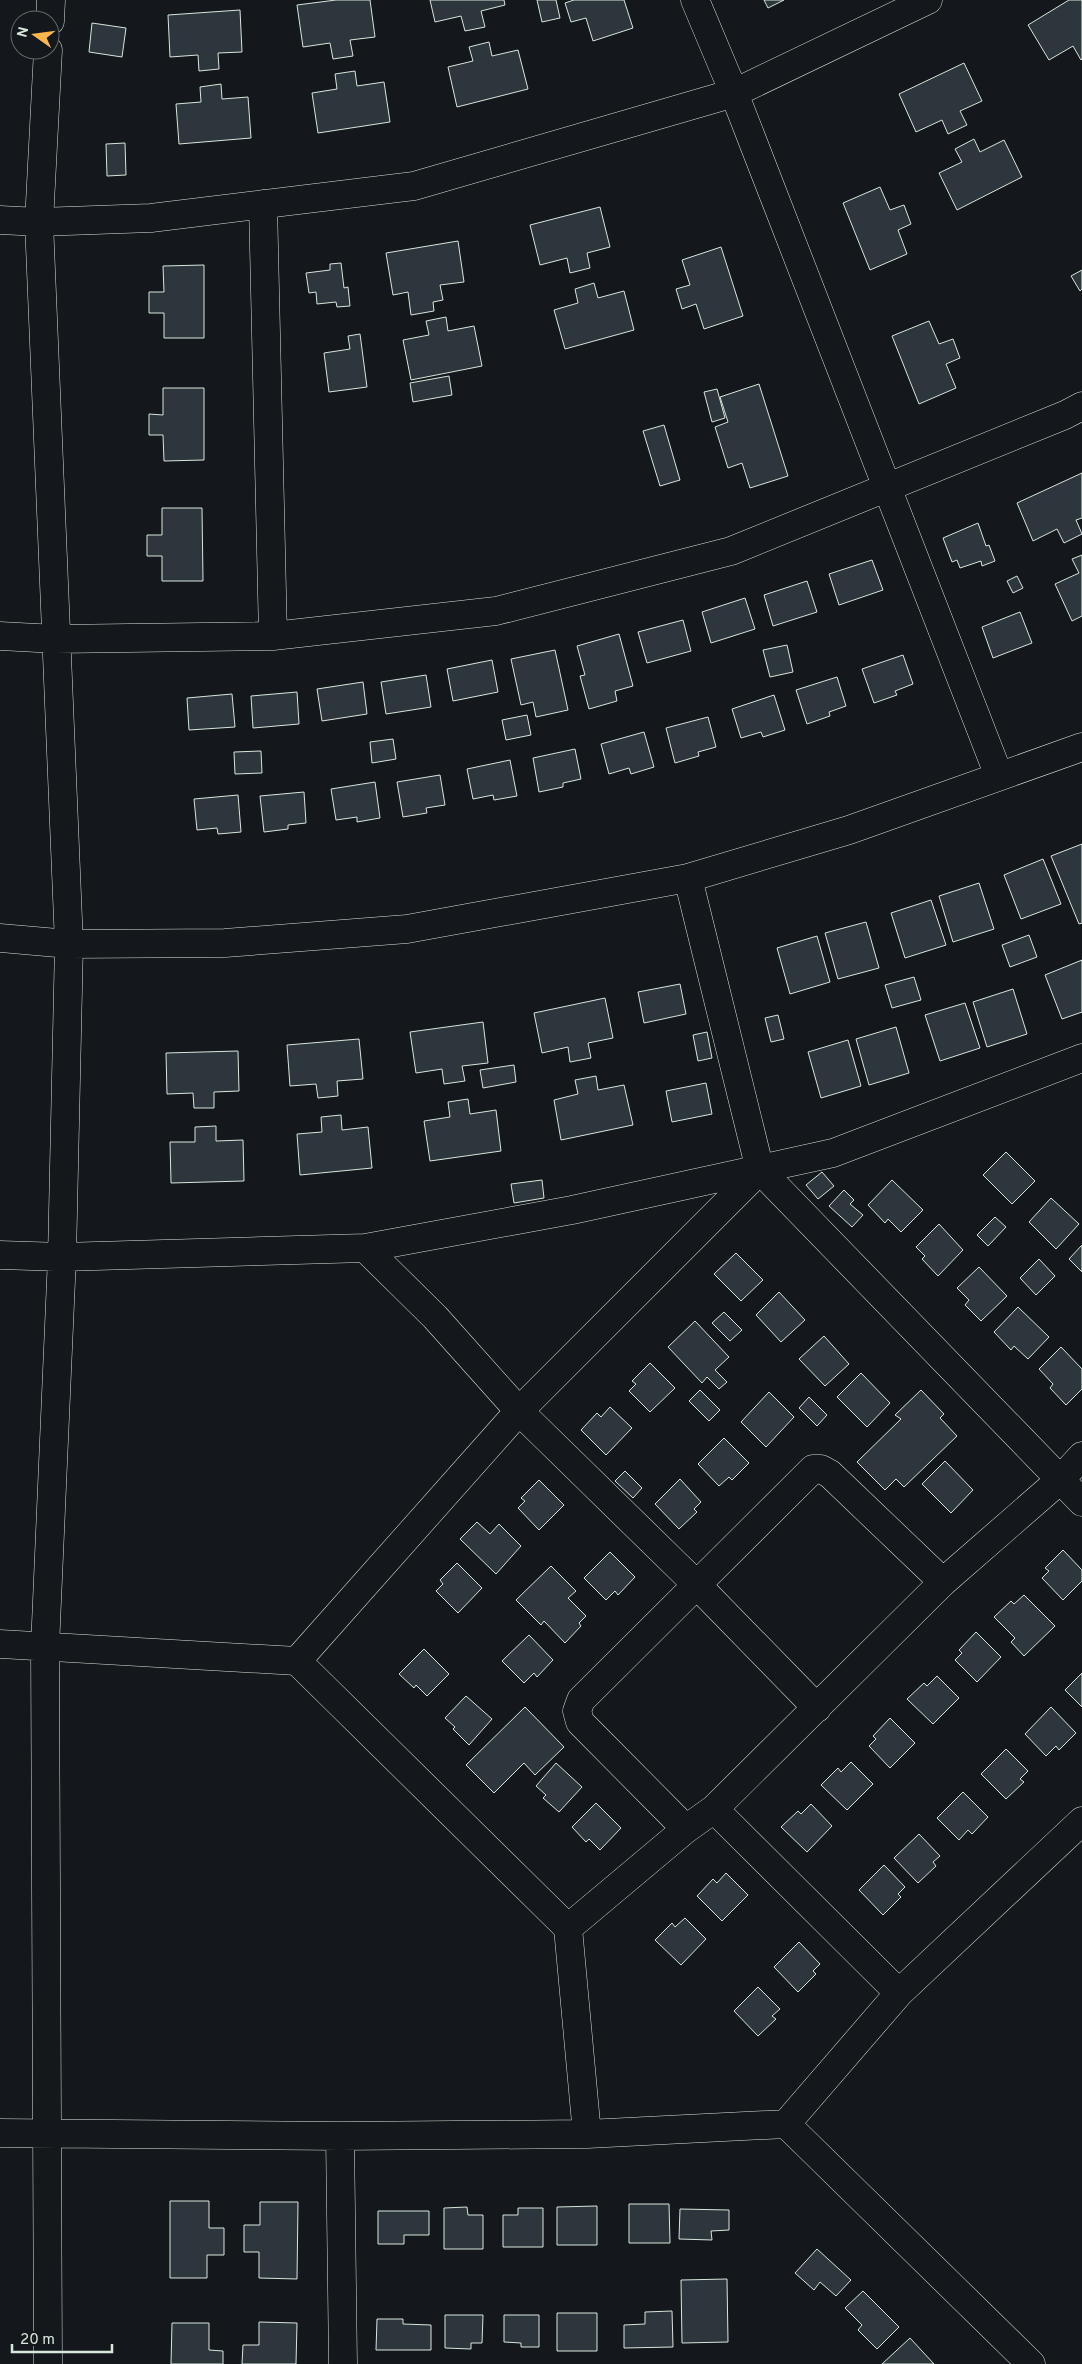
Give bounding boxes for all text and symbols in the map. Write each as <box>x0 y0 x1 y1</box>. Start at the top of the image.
north arrow <box>10 10 60 60</box>
text: N <box>14 25 33 39</box>
scale bar <box>12 2322 112 2354</box>
text: 20 m <box>20 2331 55 2350</box>

